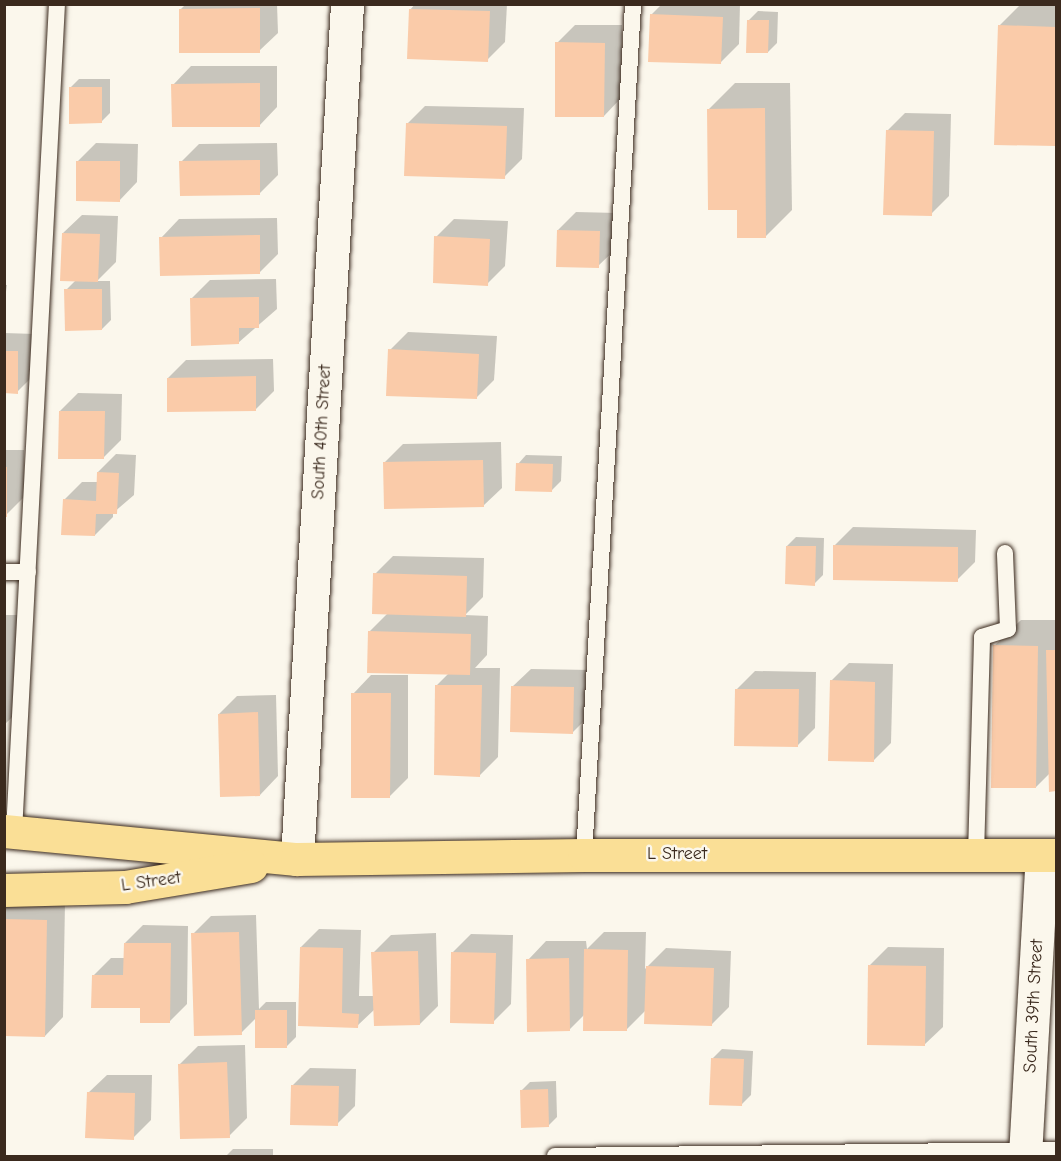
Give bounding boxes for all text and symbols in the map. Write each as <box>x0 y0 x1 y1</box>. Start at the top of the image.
street label: South 40th Street <box>308 364 336 500</box>
street label: L Street <box>647 843 707 865</box>
street label: L Street <box>120 867 182 897</box>
street label: South 39th Street <box>1020 939 1048 1073</box>

